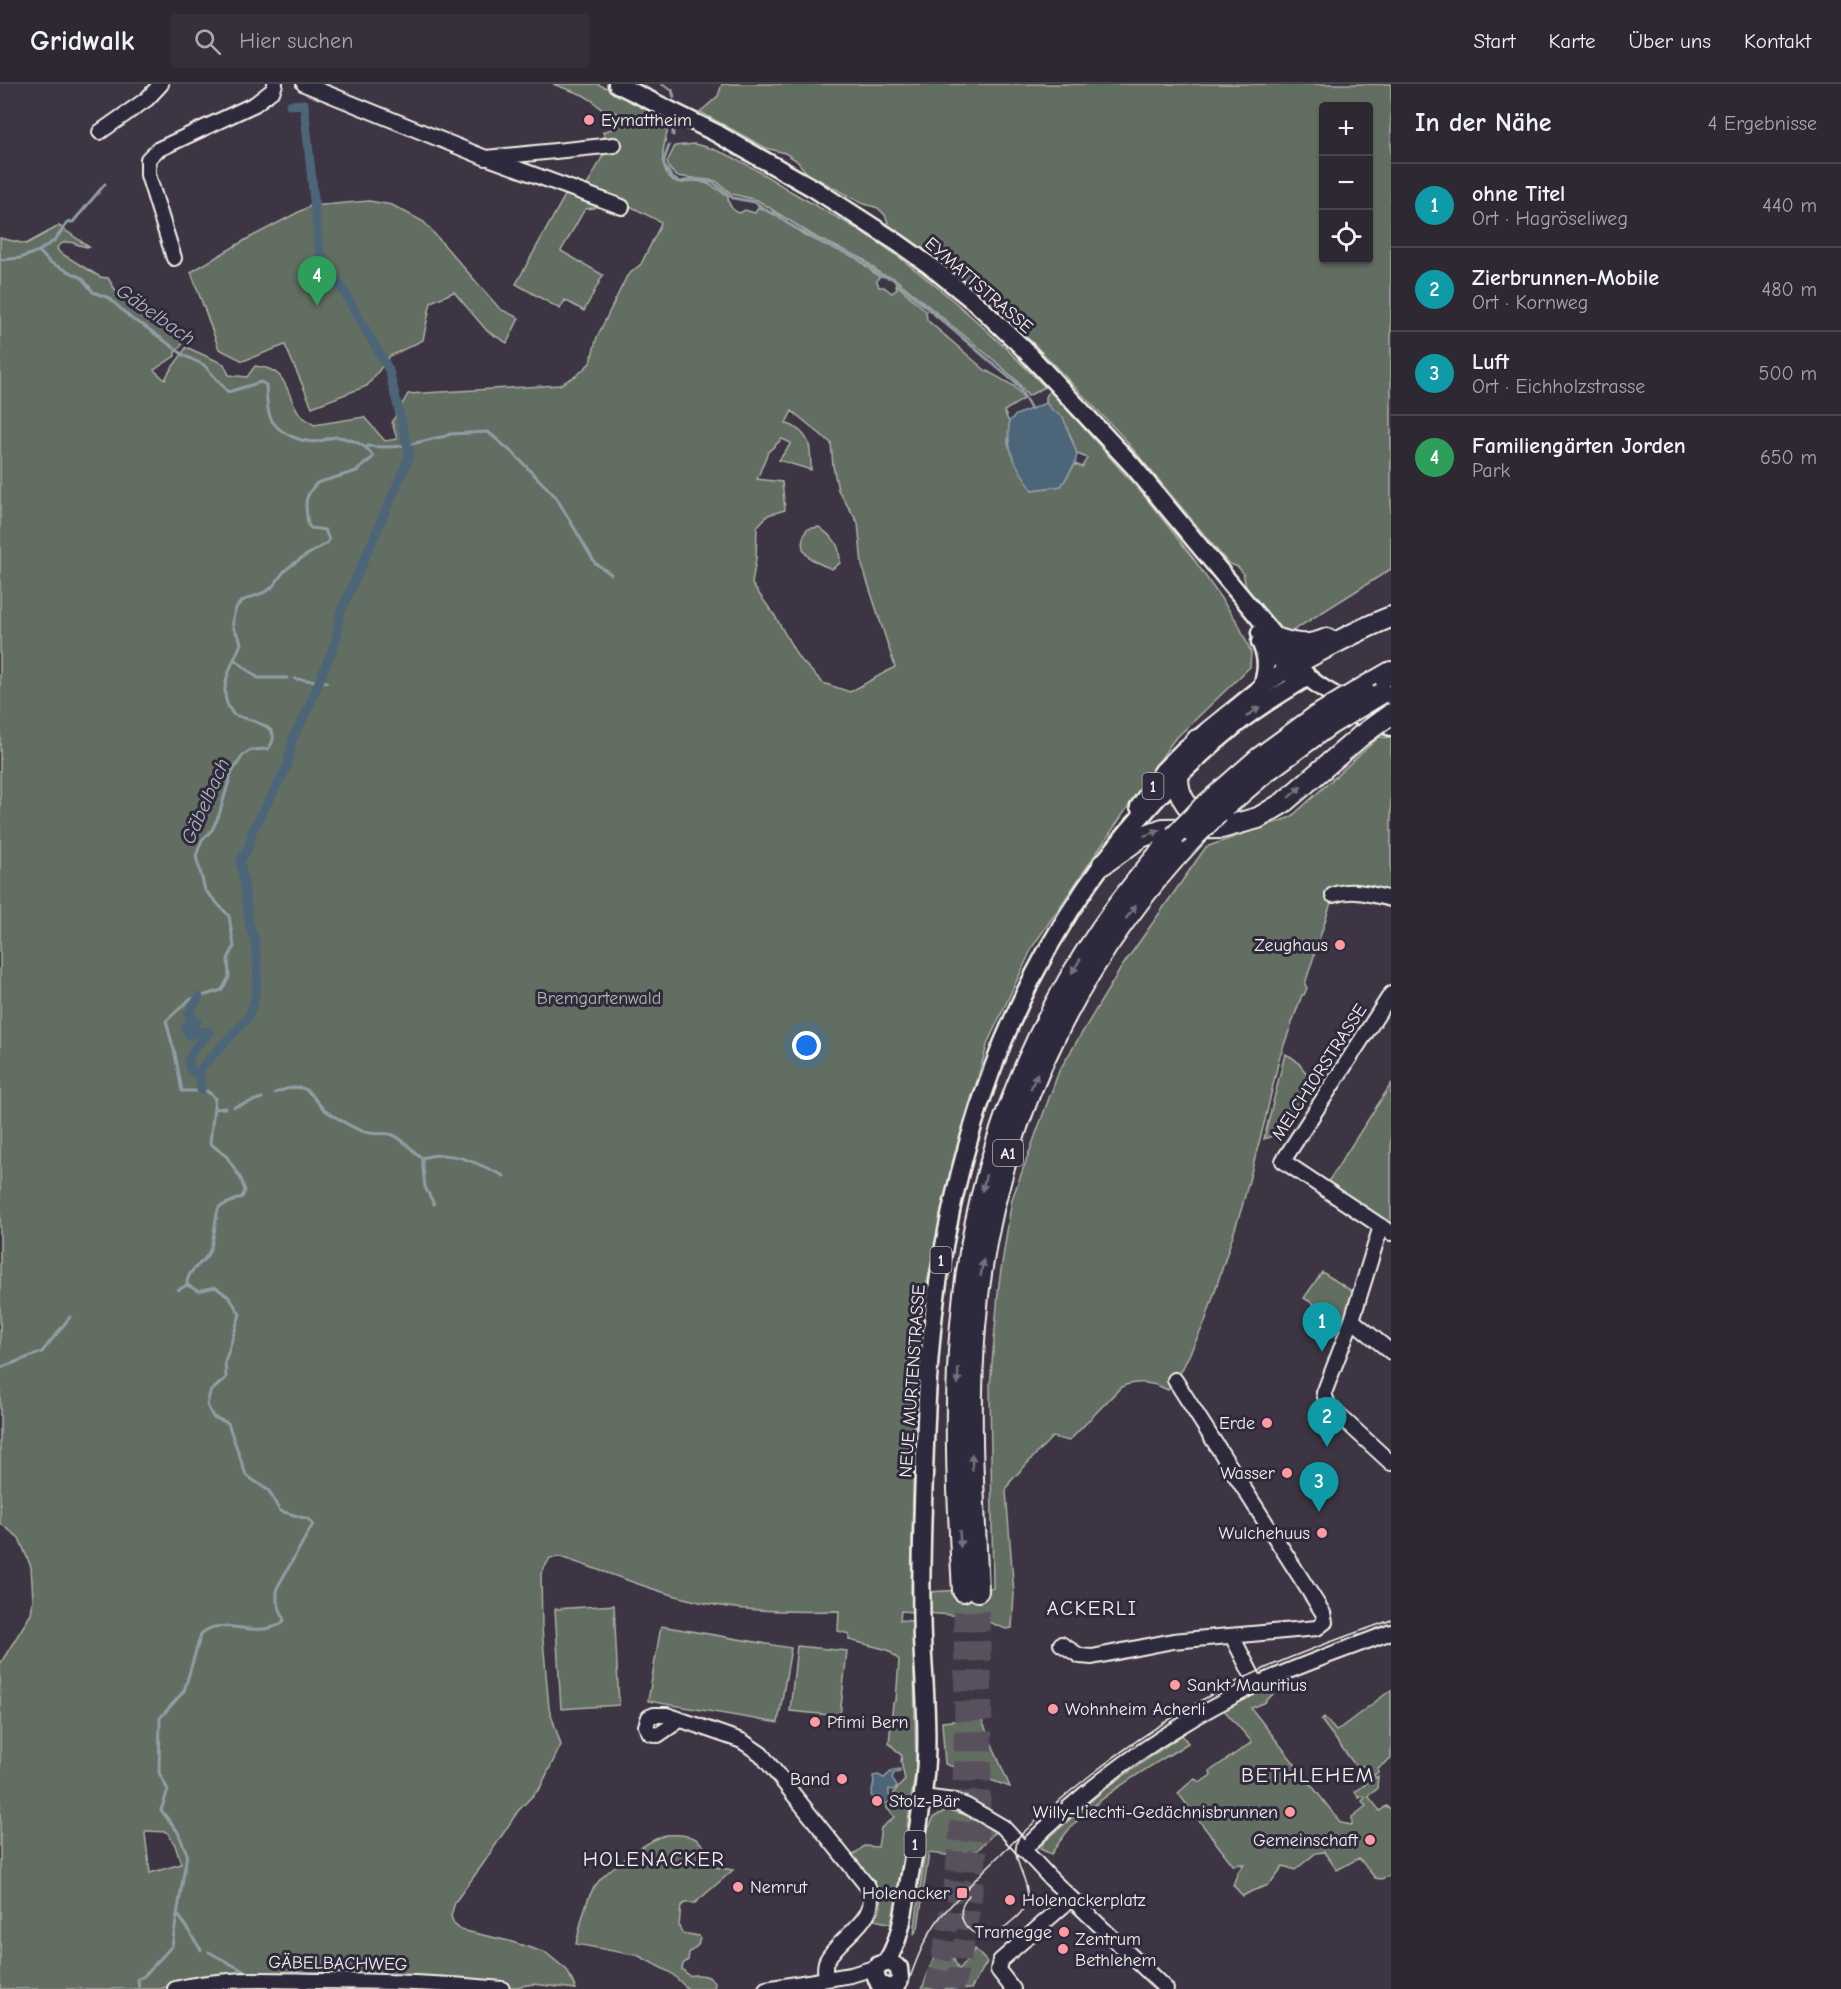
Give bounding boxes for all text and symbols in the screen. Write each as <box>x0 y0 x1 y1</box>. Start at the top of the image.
search box <box>170 14 590 68</box>
text: Gridwalk <box>30 25 134 57</box>
icon: search <box>191 25 224 58</box>
text: Hier suchen <box>239 28 353 54</box>
text: Start <box>1473 29 1516 53</box>
text: Karte <box>1549 29 1595 53</box>
text: Über uns <box>1628 29 1711 53</box>
text: Kontakt <box>1744 29 1811 53</box>
map controls <box>1319 102 1373 264</box>
button: + <box>1319 102 1373 156</box>
text: In der Nähe <box>1415 108 1552 138</box>
place label: Eymattheim <box>601 110 692 131</box>
text: 4 Ergebnisse <box>1708 112 1817 135</box>
marker: Eymattheim <box>582 113 596 127</box>
button: − <box>1319 156 1373 210</box>
text: ohne Titel <box>1472 181 1565 207</box>
text: 1 <box>1431 194 1438 217</box>
text: 440 m <box>1762 194 1817 217</box>
text: Ort · Hagröseliweg <box>1472 207 1628 230</box>
button: locate <box>1319 210 1373 264</box>
street label: EYMATTSTRASSE <box>920 233 1037 338</box>
pin: 4 <box>298 256 336 306</box>
text: Zierbrunnen-Mobile <box>1472 265 1659 291</box>
text: 2 <box>1430 278 1439 301</box>
text: 480 m <box>1762 278 1817 301</box>
water label: Gäbelbach <box>112 279 200 350</box>
text: Ort · Kornweg <box>1472 291 1588 314</box>
text: Luft <box>1472 349 1509 375</box>
text: 3 <box>1430 362 1439 385</box>
text: 500 m <box>1759 362 1817 385</box>
text: Ort · Eichholzstrasse <box>1472 375 1645 398</box>
text: Familiengärten Jorden <box>1472 433 1686 459</box>
text: 4 <box>1430 446 1439 469</box>
text: 650 m <box>1760 446 1817 469</box>
text: Park <box>1472 459 1510 482</box>
one-way arrow <box>1244 706 1260 718</box>
water label: Gäbelbach <box>176 755 234 848</box>
road number: 1 <box>1142 773 1164 799</box>
one-way arrow <box>1287 786 1302 799</box>
one-way arrow <box>1143 828 1161 837</box>
one-way arrow <box>1124 904 1136 919</box>
place label: Zeughaus <box>1254 935 1328 956</box>
marker: Zeughaus <box>1333 938 1347 952</box>
one-way arrow <box>1071 958 1082 974</box>
park label: Bremgartenwald <box>537 988 661 1009</box>
street label: MELCHIORSTRASSE <box>1267 1000 1371 1144</box>
your location <box>792 1031 821 1060</box>
one-way arrow <box>1029 1071 1039 1089</box>
road number: A1 <box>993 1140 1023 1166</box>
one-way arrow <box>979 1174 989 1193</box>
road number: 1 <box>930 1247 952 1273</box>
one-way arrow <box>977 1258 986 1277</box>
street label: NEUE MURTENSTRASSE <box>895 1284 930 1478</box>
pin: 1 <box>1302 1302 1342 1352</box>
one-way arrow <box>953 1367 962 1386</box>
pin: 2 <box>1308 1398 1346 1447</box>
place label: Erde <box>1219 1413 1255 1434</box>
marker: Erde <box>1260 1416 1274 1430</box>
one-way arrow <box>968 1453 977 1472</box>
pin: 3 <box>1300 1462 1338 1512</box>
place label: Wasser <box>1220 1463 1276 1484</box>
marker: Wasser <box>1280 1466 1294 1480</box>
place label: Wulchehuus <box>1218 1523 1310 1544</box>
marker: Wulchehuus <box>1315 1526 1329 1540</box>
one-way arrow <box>956 1529 965 1548</box>
district label: ACKERLI <box>1046 1596 1138 1620</box>
place label: Sankt Mauritius <box>1187 1675 1307 1696</box>
marker: Sankt Mauritius <box>1168 1678 1182 1692</box>
place label: Wohnheim Acherli <box>1065 1699 1206 1720</box>
marker: Wohnheim Acherli <box>1046 1702 1060 1716</box>
place label: Pfimi Bern <box>827 1712 908 1733</box>
marker: Pfimi Bern <box>808 1715 822 1729</box>
district label: BETHLEHEM <box>1241 1763 1375 1787</box>
place label: Band <box>790 1769 830 1790</box>
marker: Band <box>835 1772 849 1786</box>
place label: Stolz-Bär <box>889 1791 961 1812</box>
marker: Stolz-Bär <box>870 1794 884 1808</box>
place label: Willy-Liechti-Gedächnisbrunnen <box>1033 1802 1278 1823</box>
marker: Willy-Liechti-Gedächnisbrunnen <box>1283 1805 1297 1819</box>
place label: Gemeinschaft <box>1253 1830 1359 1851</box>
road number: 1 <box>904 1831 926 1857</box>
marker: Gemeinschaft <box>1363 1833 1377 1847</box>
district label: HOLENACKER <box>583 1847 725 1871</box>
place label: Nemrut <box>750 1877 808 1898</box>
marker: Nemrut <box>731 1880 745 1894</box>
place label: Holenacker <box>862 1883 951 1904</box>
marker: Holenacker <box>955 1886 969 1900</box>
place label: Holenackerplatz <box>1022 1890 1146 1911</box>
marker: Holenackerplatz <box>1003 1893 1017 1907</box>
place label: Tramegge <box>975 1922 1052 1943</box>
marker: Tramegge <box>1057 1925 1071 1939</box>
place label: Zentrum Bethlehem <box>1075 1929 1157 1971</box>
marker: Zentrum Bethlehem <box>1056 1942 1070 1956</box>
street label: GÄBELBACHWEG <box>268 1952 408 1975</box>

